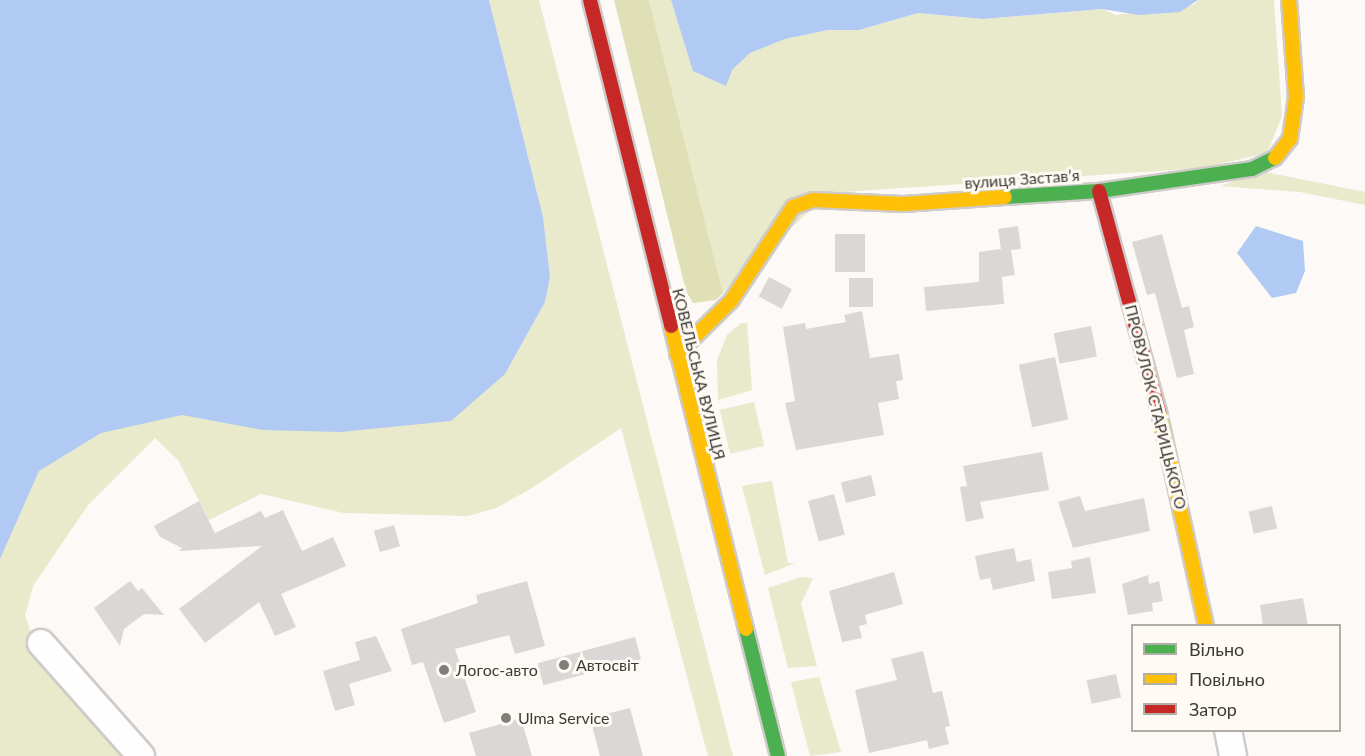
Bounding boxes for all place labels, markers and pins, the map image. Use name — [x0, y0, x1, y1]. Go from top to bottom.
place label: Автосвіт — [576, 655, 639, 675]
marker: Автосвіт — [557, 658, 571, 672]
place label: Логос-авто — [456, 660, 538, 680]
marker: Логос-авто — [437, 663, 451, 677]
place label: Ulma Service — [518, 708, 610, 728]
marker: Ulma Service — [499, 711, 513, 725]

